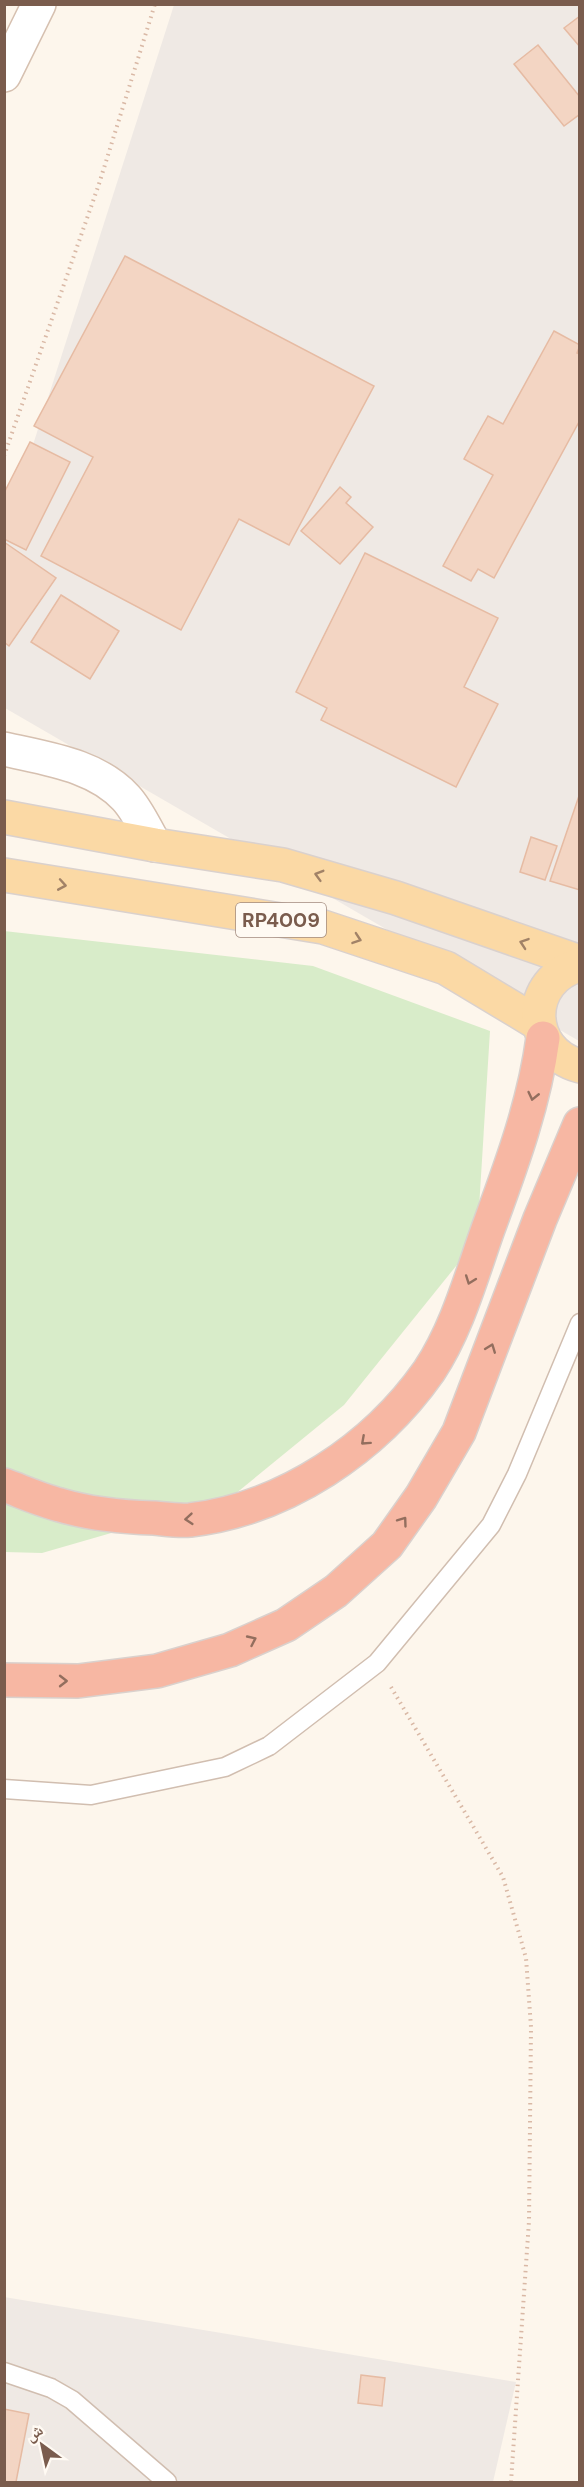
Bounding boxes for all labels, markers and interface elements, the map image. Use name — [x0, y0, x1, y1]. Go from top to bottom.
one-way arrow — [314, 870, 325, 882]
one-way arrow — [57, 878, 67, 891]
road number: RP4009 — [236, 903, 326, 937]
one-way arrow — [351, 931, 362, 944]
one-way arrow — [519, 937, 530, 950]
one-way arrow — [528, 1091, 541, 1101]
one-way arrow — [465, 1274, 477, 1285]
one-way arrow — [484, 1343, 496, 1354]
one-way arrow — [361, 1434, 372, 1445]
one-way arrow — [185, 1512, 194, 1525]
one-way arrow — [396, 1517, 407, 1528]
one-way arrow — [246, 1636, 257, 1648]
one-way arrow — [58, 1675, 67, 1687]
north arrow — [12, 2415, 72, 2475]
text: ش — [21, 2419, 47, 2446]

